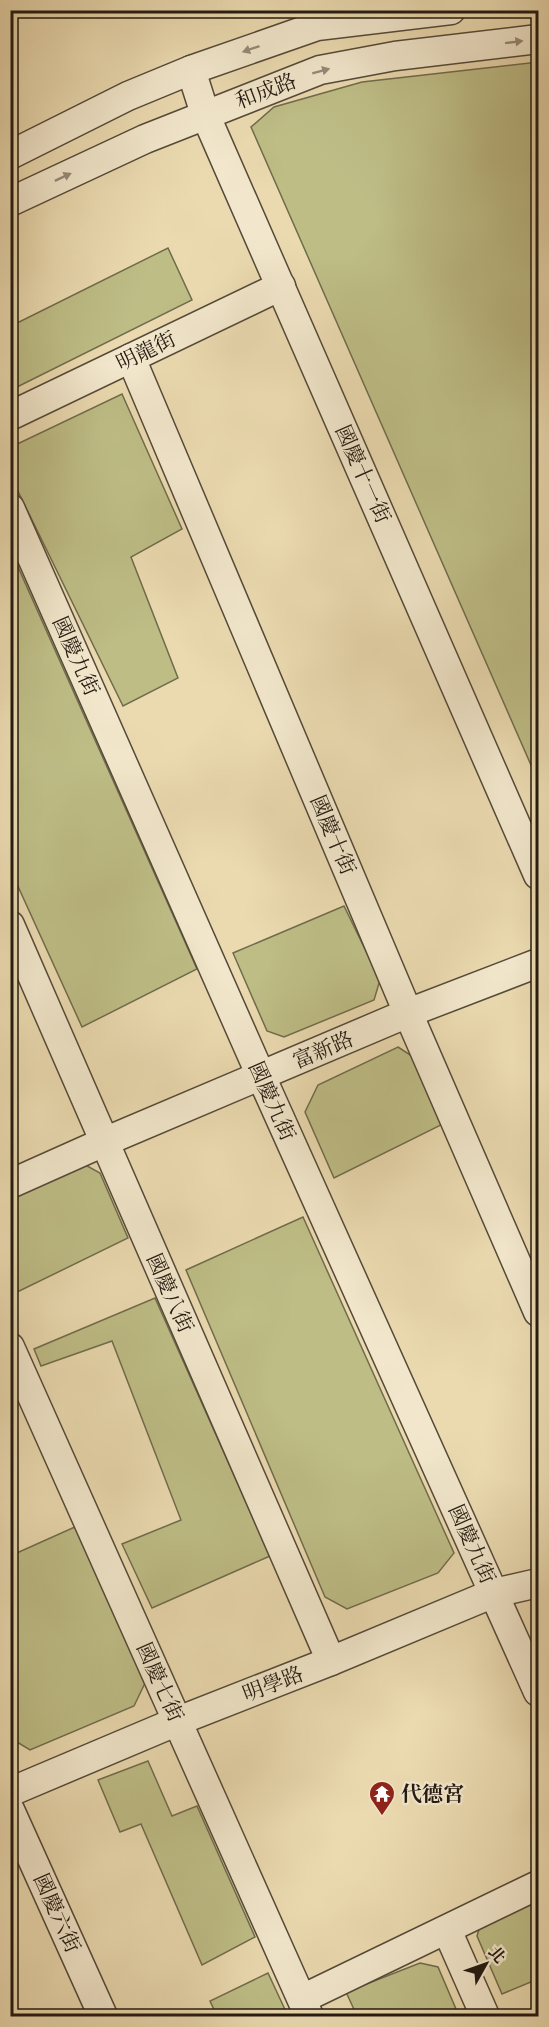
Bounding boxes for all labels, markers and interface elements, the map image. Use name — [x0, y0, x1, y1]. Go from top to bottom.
one-way arrow — [504, 37, 523, 47]
one-way arrow — [242, 45, 260, 55]
one-way arrow — [312, 66, 330, 75]
street label: 和成路 — [232, 68, 302, 118]
one-way arrow — [55, 173, 72, 182]
street label: 明龍街 — [112, 326, 182, 380]
street label: 國慶十一街 — [326, 421, 396, 529]
street label: 國慶九街 — [43, 612, 105, 701]
street label: 國慶十街 — [301, 791, 361, 880]
street label: 富新路 — [289, 1026, 359, 1078]
street label: 國慶九街 — [239, 1057, 301, 1146]
street label: 國慶八街 — [137, 1249, 199, 1338]
street label: 國慶九街 — [439, 1500, 501, 1589]
street label: 國慶七街 — [127, 1638, 189, 1727]
street label: 明學路 — [239, 1661, 309, 1711]
temple icon: 代德宮 — [367, 1779, 397, 1817]
place label: 代德宮 — [401, 1781, 464, 1811]
street label: 國慶六街 — [24, 1869, 86, 1958]
north arrow — [456, 1934, 516, 1994]
text: 北 — [482, 1942, 510, 1969]

